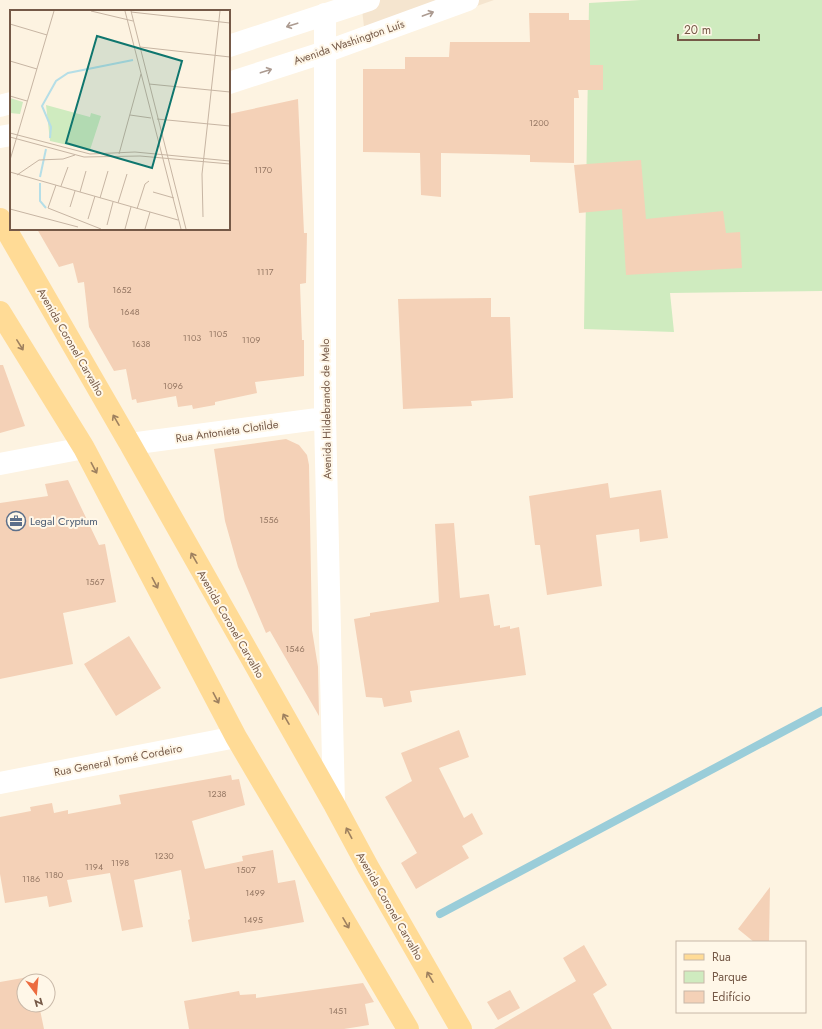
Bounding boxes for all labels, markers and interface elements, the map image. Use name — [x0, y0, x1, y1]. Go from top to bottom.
one-way arrow — [422, 9, 434, 17]
inset map — [10, 10, 230, 230]
street label: Avenida Washington Luís — [291, 15, 407, 68]
scale bar — [678, 16, 759, 42]
text: 20 m — [684, 21, 711, 39]
one-way arrow — [286, 22, 298, 30]
one-way arrow — [259, 67, 272, 74]
house number: 1200 — [529, 116, 550, 129]
house number: 1170 — [254, 163, 273, 176]
house number: 1117 — [257, 265, 274, 278]
house number: 1652 — [112, 283, 132, 296]
street label: Avenida Coronel Carvalho — [33, 285, 109, 399]
house number: 1648 — [120, 305, 140, 318]
house number: 1105 — [209, 327, 227, 340]
house number: 1103 — [183, 331, 201, 344]
house number: 1109 — [242, 333, 260, 346]
house number: 1638 — [131, 337, 151, 350]
street label: Avenida Hildebrando de Melo — [317, 338, 335, 480]
one-way arrow — [17, 339, 25, 351]
house number: 1096 — [163, 379, 183, 392]
one-way arrow — [111, 414, 119, 426]
street label: Rua Antonieta Clotilde — [175, 416, 280, 446]
one-way arrow — [91, 462, 99, 474]
office icon: Legal Cryptum — [5, 510, 27, 532]
place label: Legal Cryptum — [30, 513, 98, 529]
house number: 1556 — [259, 513, 279, 526]
one-way arrow — [189, 552, 197, 564]
street label: Avenida Coronel Carvalho — [193, 567, 269, 681]
house number: 1567 — [85, 575, 105, 588]
one-way arrow — [152, 577, 159, 589]
house number: 1546 — [285, 642, 305, 655]
one-way arrow — [212, 692, 220, 704]
one-way arrow — [281, 714, 289, 726]
street label: Rua General Tomé Cordeiro — [52, 740, 184, 780]
house number: 1238 — [208, 787, 227, 800]
one-way arrow — [345, 827, 353, 839]
house number: 1230 — [154, 849, 174, 862]
street label: Avenida Coronel Carvalho — [352, 849, 428, 963]
house number: 1198 — [111, 856, 129, 869]
house number: 1194 — [85, 860, 103, 873]
house number: 1507 — [236, 863, 256, 876]
house number: 1180 — [45, 868, 64, 881]
house number: 1186 — [22, 872, 40, 885]
house number: 1499 — [245, 886, 265, 899]
house number: 1495 — [243, 913, 263, 926]
one-way arrow — [342, 917, 350, 929]
legend — [676, 941, 806, 1013]
text: Rua — [712, 948, 731, 966]
text: Parque — [712, 968, 747, 986]
one-way arrow — [426, 971, 434, 983]
north arrow — [16, 973, 56, 1013]
text: Edifício — [712, 988, 751, 1006]
text: N — [32, 994, 45, 1012]
house number: 1451 — [329, 1004, 347, 1017]

